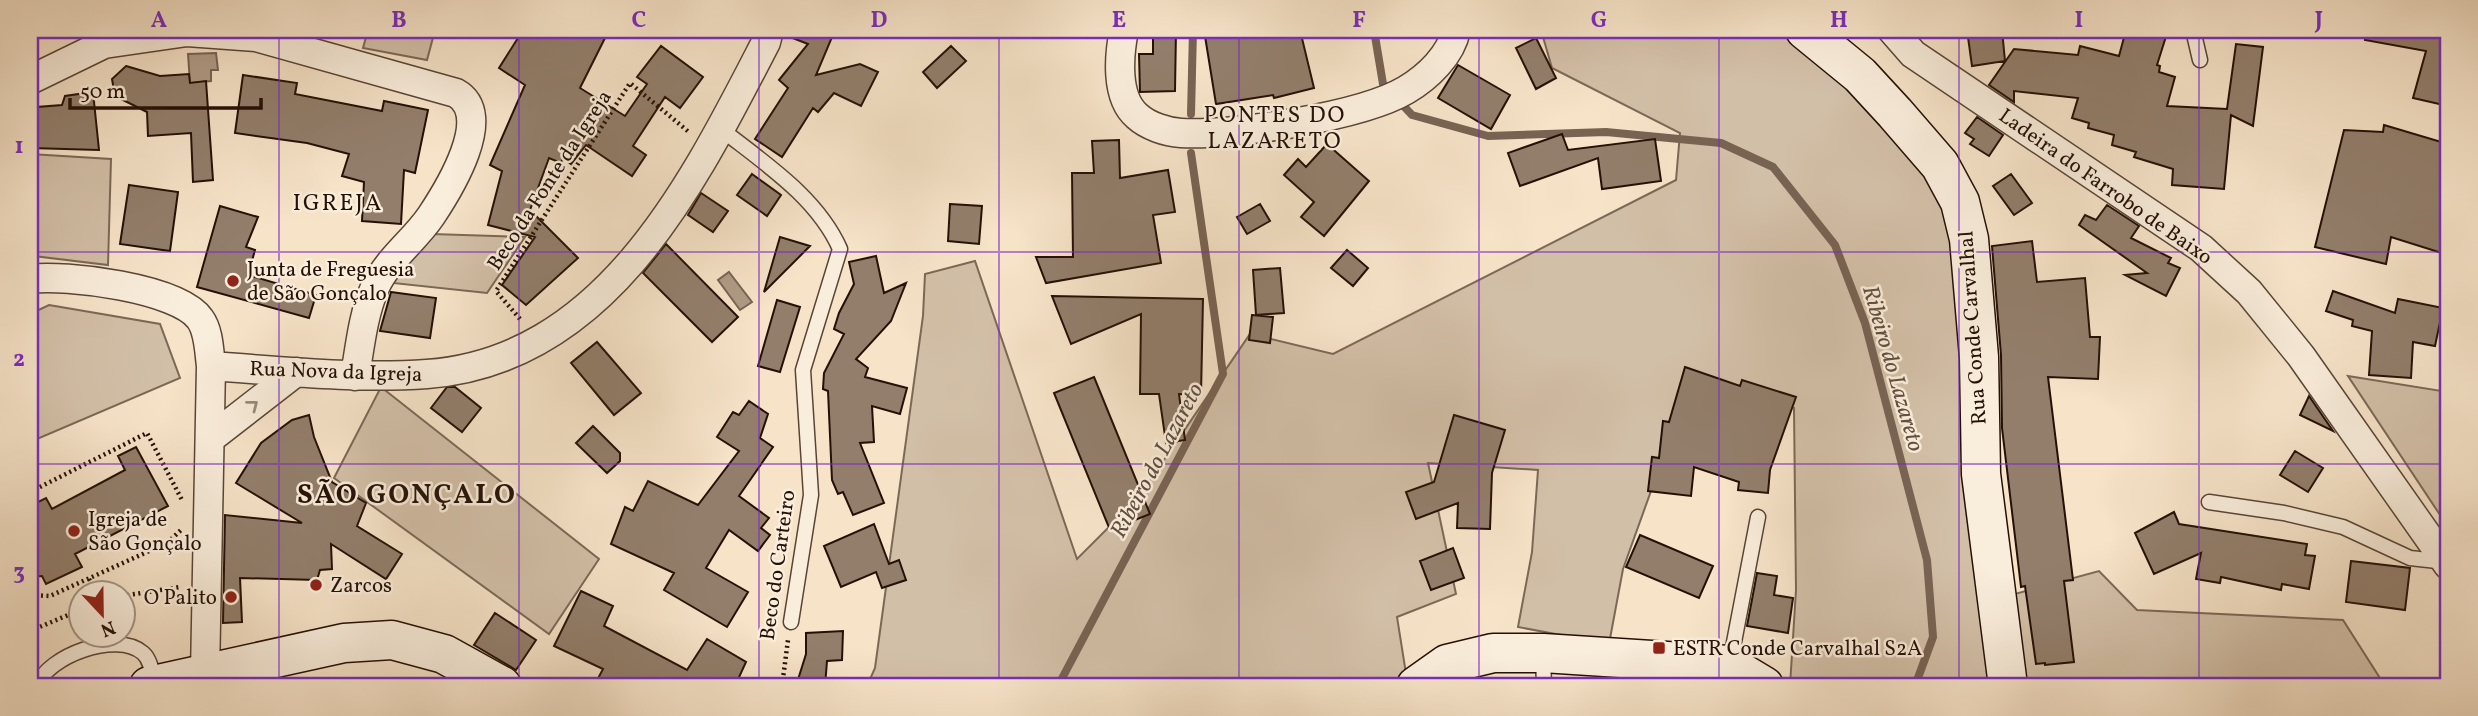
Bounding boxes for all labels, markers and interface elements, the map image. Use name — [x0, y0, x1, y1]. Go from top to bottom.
text: A — [151, 5, 167, 37]
text: B — [391, 5, 407, 37]
text: C — [632, 5, 646, 37]
text: D — [871, 5, 888, 37]
text: E — [1112, 5, 1126, 37]
text: F — [1352, 5, 1366, 37]
text: G — [1591, 5, 1607, 37]
text: H — [1830, 5, 1848, 37]
text: I — [2075, 5, 2083, 37]
text: J — [2314, 5, 2323, 37]
scale bar — [70, 66, 261, 110]
text: 50 m — [80, 78, 125, 107]
street label: Beco da Fonte da Igreja — [481, 85, 620, 277]
district label: PONTES DO LAZARETO — [1204, 100, 1346, 158]
street label: Ladeira do Farrobo de Baixo — [1992, 102, 2218, 272]
text: 1 — [14, 131, 24, 163]
district label: IGREJA — [293, 188, 383, 220]
street label: Rua Conde Carvalhal — [1952, 230, 1995, 426]
place label: Junta de Freguesia de São Gonçalo — [247, 256, 415, 309]
marker: Junta de Freguesia de São Gonçalo — [225, 273, 241, 289]
water label: Ribeiro do Lazareto — [1853, 282, 1931, 456]
text: 2 — [13, 344, 25, 376]
street label: Rua Nova da Igreja — [249, 355, 423, 390]
water label: Ribeiro do Lazareto — [1103, 377, 1212, 544]
one-way arrow — [246, 401, 258, 414]
district label: SÃO GONÇALO — [297, 476, 517, 515]
street label: Beco do Carteiro — [754, 488, 803, 642]
place label: Igreja de São Gonçalo — [88, 506, 202, 559]
marker: Igreja de São Gonçalo — [66, 523, 82, 539]
text: 3 — [13, 557, 25, 589]
place label: Zarcos — [330, 572, 392, 601]
marker: Zarcos — [308, 577, 324, 593]
north arrow — [66, 580, 136, 650]
place label: O Palito — [144, 584, 217, 613]
marker: O Palito — [223, 589, 239, 605]
text: N — [96, 613, 119, 643]
place label: ESTR Conde Carvalhal S2A — [1673, 635, 1922, 664]
marker: ESTR Conde Carvalhal S2A — [1651, 640, 1667, 656]

